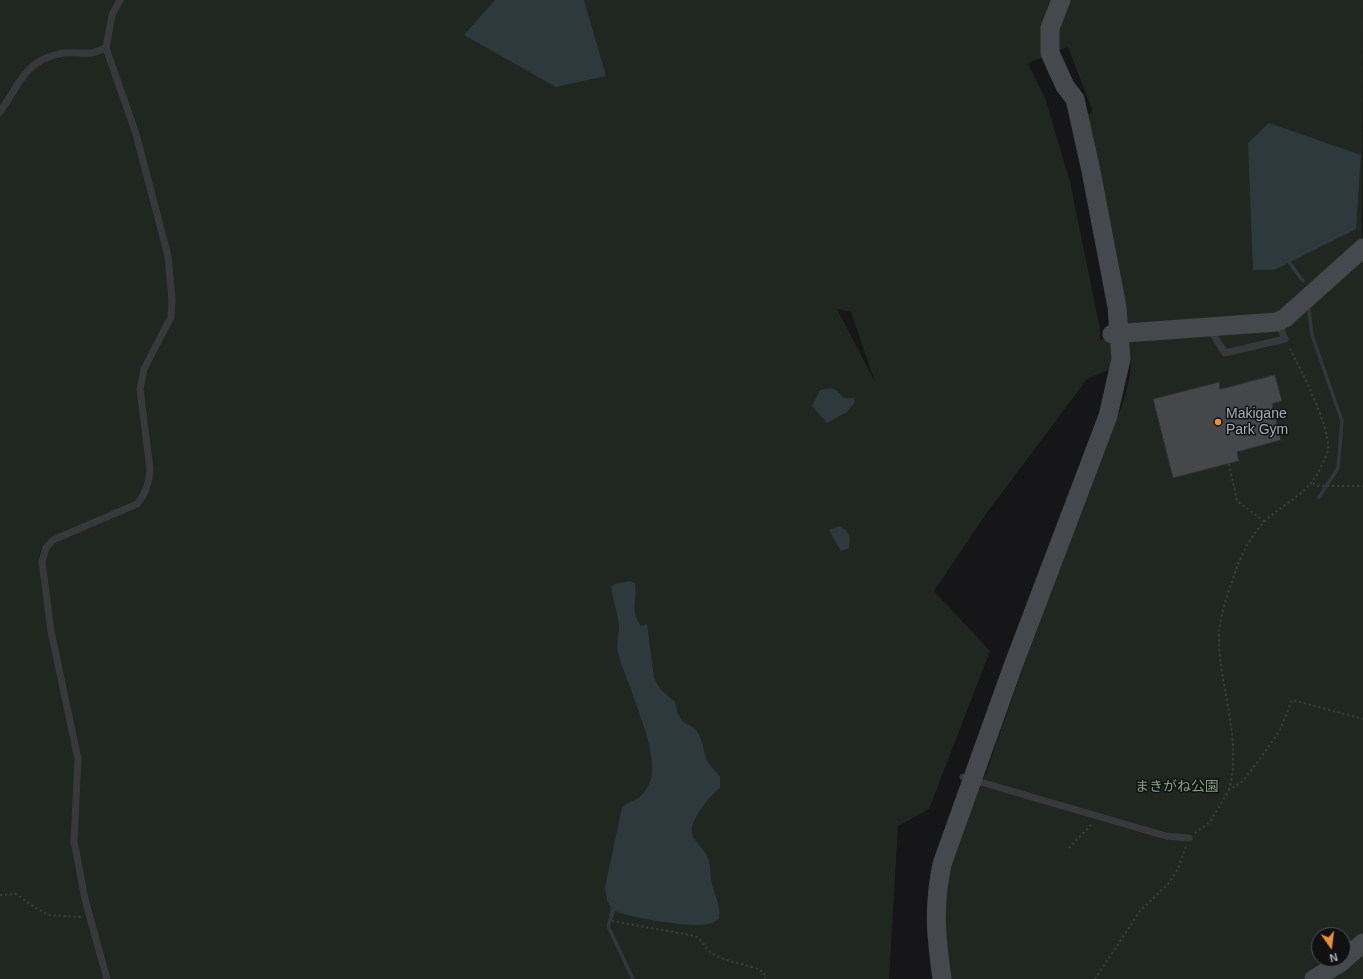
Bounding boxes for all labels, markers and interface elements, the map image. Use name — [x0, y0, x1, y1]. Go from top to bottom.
place label: Makigane Park Gym — [1226, 406, 1288, 438]
marker: Makigane Park Gym — [1213, 417, 1223, 427]
park label: まきがね公園 — [1135, 779, 1219, 795]
north arrow — [1311, 927, 1351, 967]
text: N — [1328, 951, 1339, 964]

